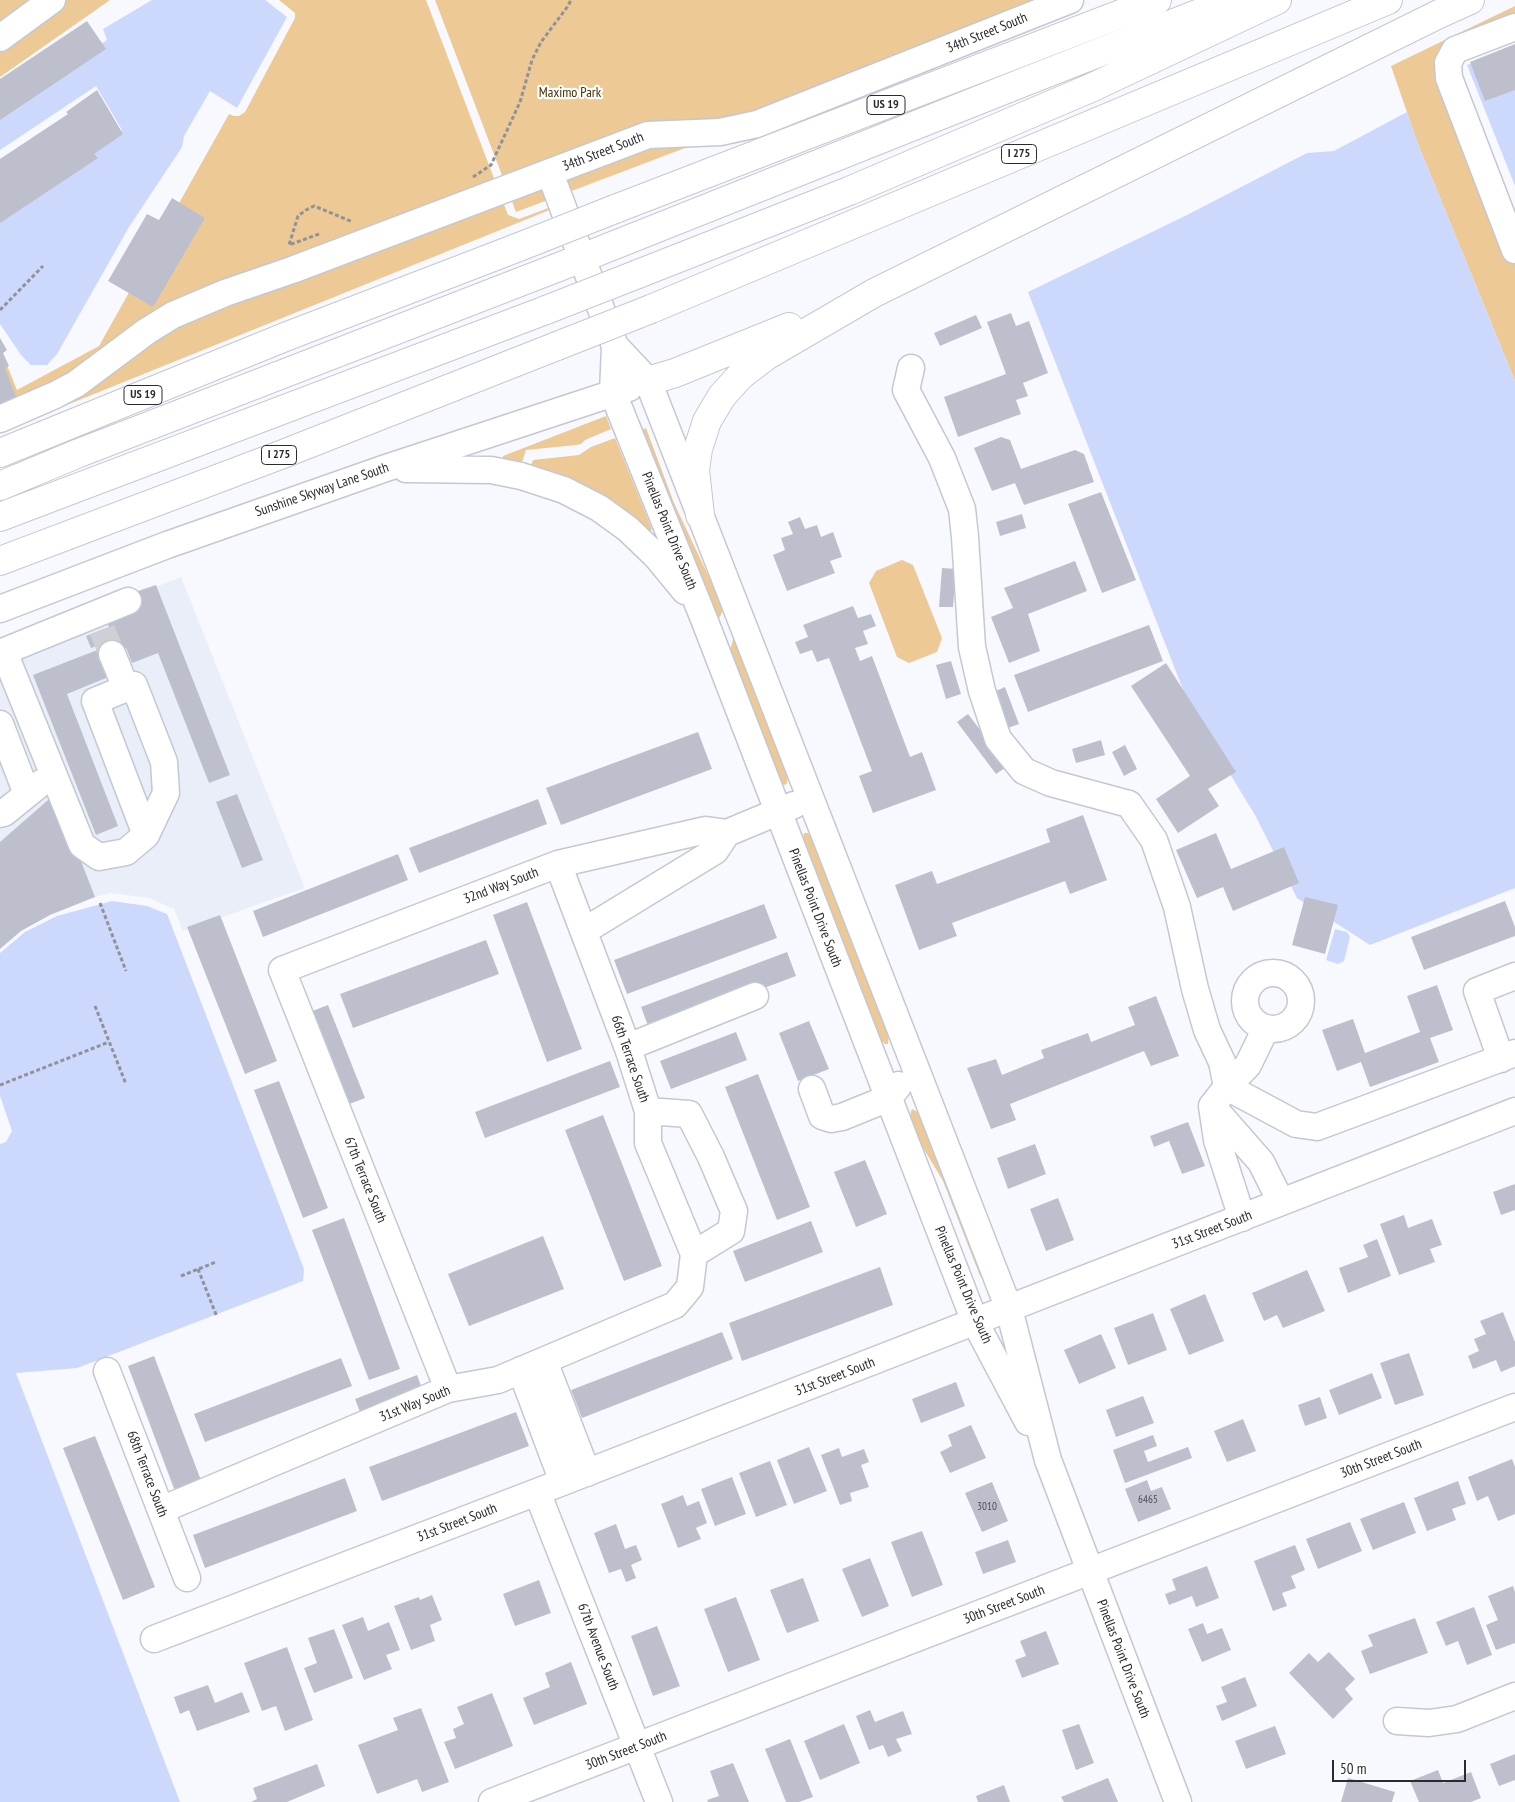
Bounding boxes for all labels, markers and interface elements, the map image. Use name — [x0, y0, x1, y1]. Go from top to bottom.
street label: 34th Street South — [944, 9, 1030, 57]
park label: Maximo Park — [539, 85, 601, 101]
road number: US 19 — [867, 96, 905, 114]
street label: 34th Street South — [560, 129, 646, 175]
road number: I 275 — [1002, 144, 1036, 164]
road number: US 19 — [124, 386, 162, 404]
road number: I 275 — [262, 446, 296, 464]
street label: Sunshine Skyway Lane South — [253, 459, 391, 521]
street label: Pinellas Point Drive South — [638, 470, 700, 592]
street label: Pinellas Point Drive South — [785, 846, 845, 970]
street label: 32nd Way South — [461, 864, 541, 908]
street label: 66th Terrace South — [607, 1013, 653, 1105]
street label: 67th Terrace South — [340, 1135, 390, 1225]
street label: 31st Street South — [1170, 1207, 1254, 1253]
street label: Pinellas Point Drive South — [931, 1224, 995, 1346]
street label: 31st Street South — [793, 1354, 877, 1400]
street label: 31st Way South — [377, 1382, 453, 1426]
street label: 68th Terrace South — [123, 1428, 171, 1520]
street label: 30th Street South — [1338, 1436, 1424, 1482]
house number: 6465 — [1138, 1493, 1158, 1507]
street label: 31st Street South — [415, 1500, 499, 1546]
house number: 3010 — [977, 1500, 997, 1514]
street label: 30th Street South — [961, 1582, 1047, 1628]
street label: Pinellas Point Drive South — [1093, 1597, 1153, 1721]
street label: 67th Avenue South — [574, 1601, 622, 1693]
street label: 30th Street South — [583, 1728, 669, 1774]
scale bar — [1335, 1750, 1469, 1782]
text: 50 m — [1340, 1759, 1366, 1778]

